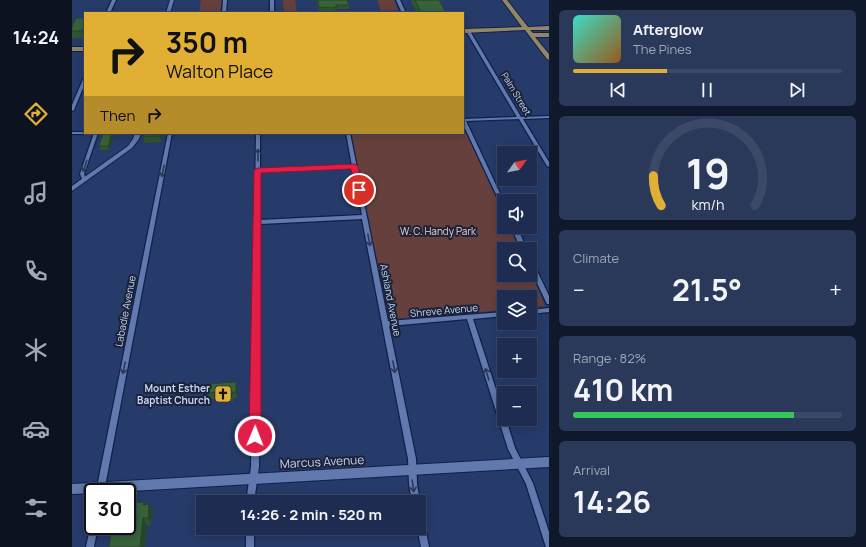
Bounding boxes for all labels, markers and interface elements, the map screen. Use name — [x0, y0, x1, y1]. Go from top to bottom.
text: Afterglow — [633, 19, 704, 40]
text: 350 m — [166, 23, 248, 61]
text: 14:24 — [13, 25, 59, 49]
icon: right — [100, 28, 152, 80]
text: The Pines — [633, 40, 692, 58]
text: Walton Place — [166, 59, 273, 83]
street label: Palm Street — [498, 70, 535, 118]
icon: previous — [607, 79, 629, 101]
icon: pause — [696, 79, 718, 101]
icon: next — [786, 79, 808, 101]
icon: directions — [22, 100, 50, 128]
icon: right — [143, 104, 165, 126]
text: Then — [100, 105, 135, 126]
text: 19 — [685, 145, 730, 201]
north arrow — [497, 146, 537, 186]
map controls — [497, 146, 537, 426]
one-way arrow — [254, 149, 262, 162]
one-way arrow — [81, 159, 88, 172]
one-way arrow — [158, 164, 166, 177]
pin — [342, 173, 376, 207]
icon: music — [22, 179, 50, 207]
icon: arrive — [348, 179, 370, 201]
button: sound — [497, 194, 537, 234]
text: km/h — [691, 194, 724, 213]
park label: W. C. Handy Park — [400, 224, 477, 238]
one-way arrow — [365, 233, 373, 246]
button: search — [497, 242, 537, 282]
text: Climate — [573, 249, 619, 267]
icon: phone — [22, 257, 50, 285]
street label: Ashland Avenue — [377, 263, 405, 338]
text: 21.5° — [672, 269, 742, 310]
street label: Labadie Avenue — [111, 274, 139, 348]
text: − — [573, 275, 585, 305]
text: + — [829, 275, 842, 305]
button: layers — [497, 290, 537, 330]
street label: Shreve Avenue — [409, 300, 479, 320]
icon: climate — [22, 336, 50, 364]
button: + — [497, 338, 537, 378]
text: Range · 82% — [573, 349, 646, 367]
one-way arrow — [120, 361, 128, 374]
one-way arrow — [390, 361, 398, 374]
one-way arrow — [483, 369, 491, 381]
text: 410 km — [573, 369, 673, 410]
place label: Mount Esther Baptist Church — [137, 381, 210, 407]
church icon: Mount Esther Baptist Church — [213, 384, 233, 404]
button: − — [497, 386, 537, 426]
icon: car — [22, 415, 50, 443]
position arrow — [234, 415, 276, 457]
street label: Marcus Avenue — [279, 451, 365, 472]
text: Arrival — [573, 461, 610, 479]
one-way arrow — [409, 480, 417, 493]
text: 14:26 — [573, 481, 651, 522]
speed limit sign: 30 — [84, 483, 136, 535]
icon: filters — [22, 494, 50, 522]
text: 14:26 · 2 min · 520 m — [240, 504, 382, 525]

